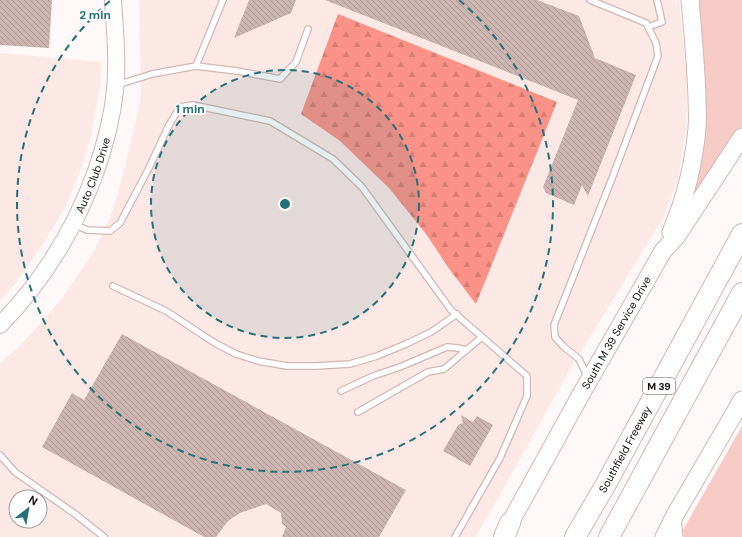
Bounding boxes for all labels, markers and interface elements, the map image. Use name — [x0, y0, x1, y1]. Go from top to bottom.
text: 2 min — [79, 7, 111, 23]
text: 1 min — [175, 101, 205, 117]
street label: Auto Club Drive — [72, 136, 113, 215]
centre of rings — [278, 197, 292, 211]
street label: South M 39 Service Drive — [578, 274, 654, 392]
road number: M 39 — [643, 378, 675, 394]
street label: Southfield Freeway — [596, 403, 654, 495]
north arrow — [8, 489, 48, 529]
text: N — [26, 492, 40, 508]

